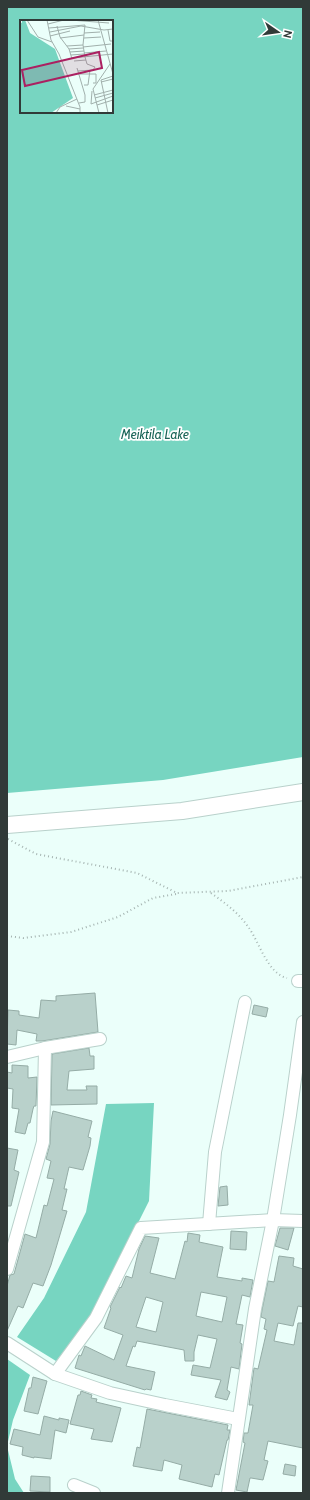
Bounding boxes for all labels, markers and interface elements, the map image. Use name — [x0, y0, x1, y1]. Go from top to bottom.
north arrow — [258, 12, 298, 52]
inset map — [20, 20, 113, 113]
text: N — [280, 29, 295, 40]
water label: Meiktila Lake — [120, 426, 189, 442]

